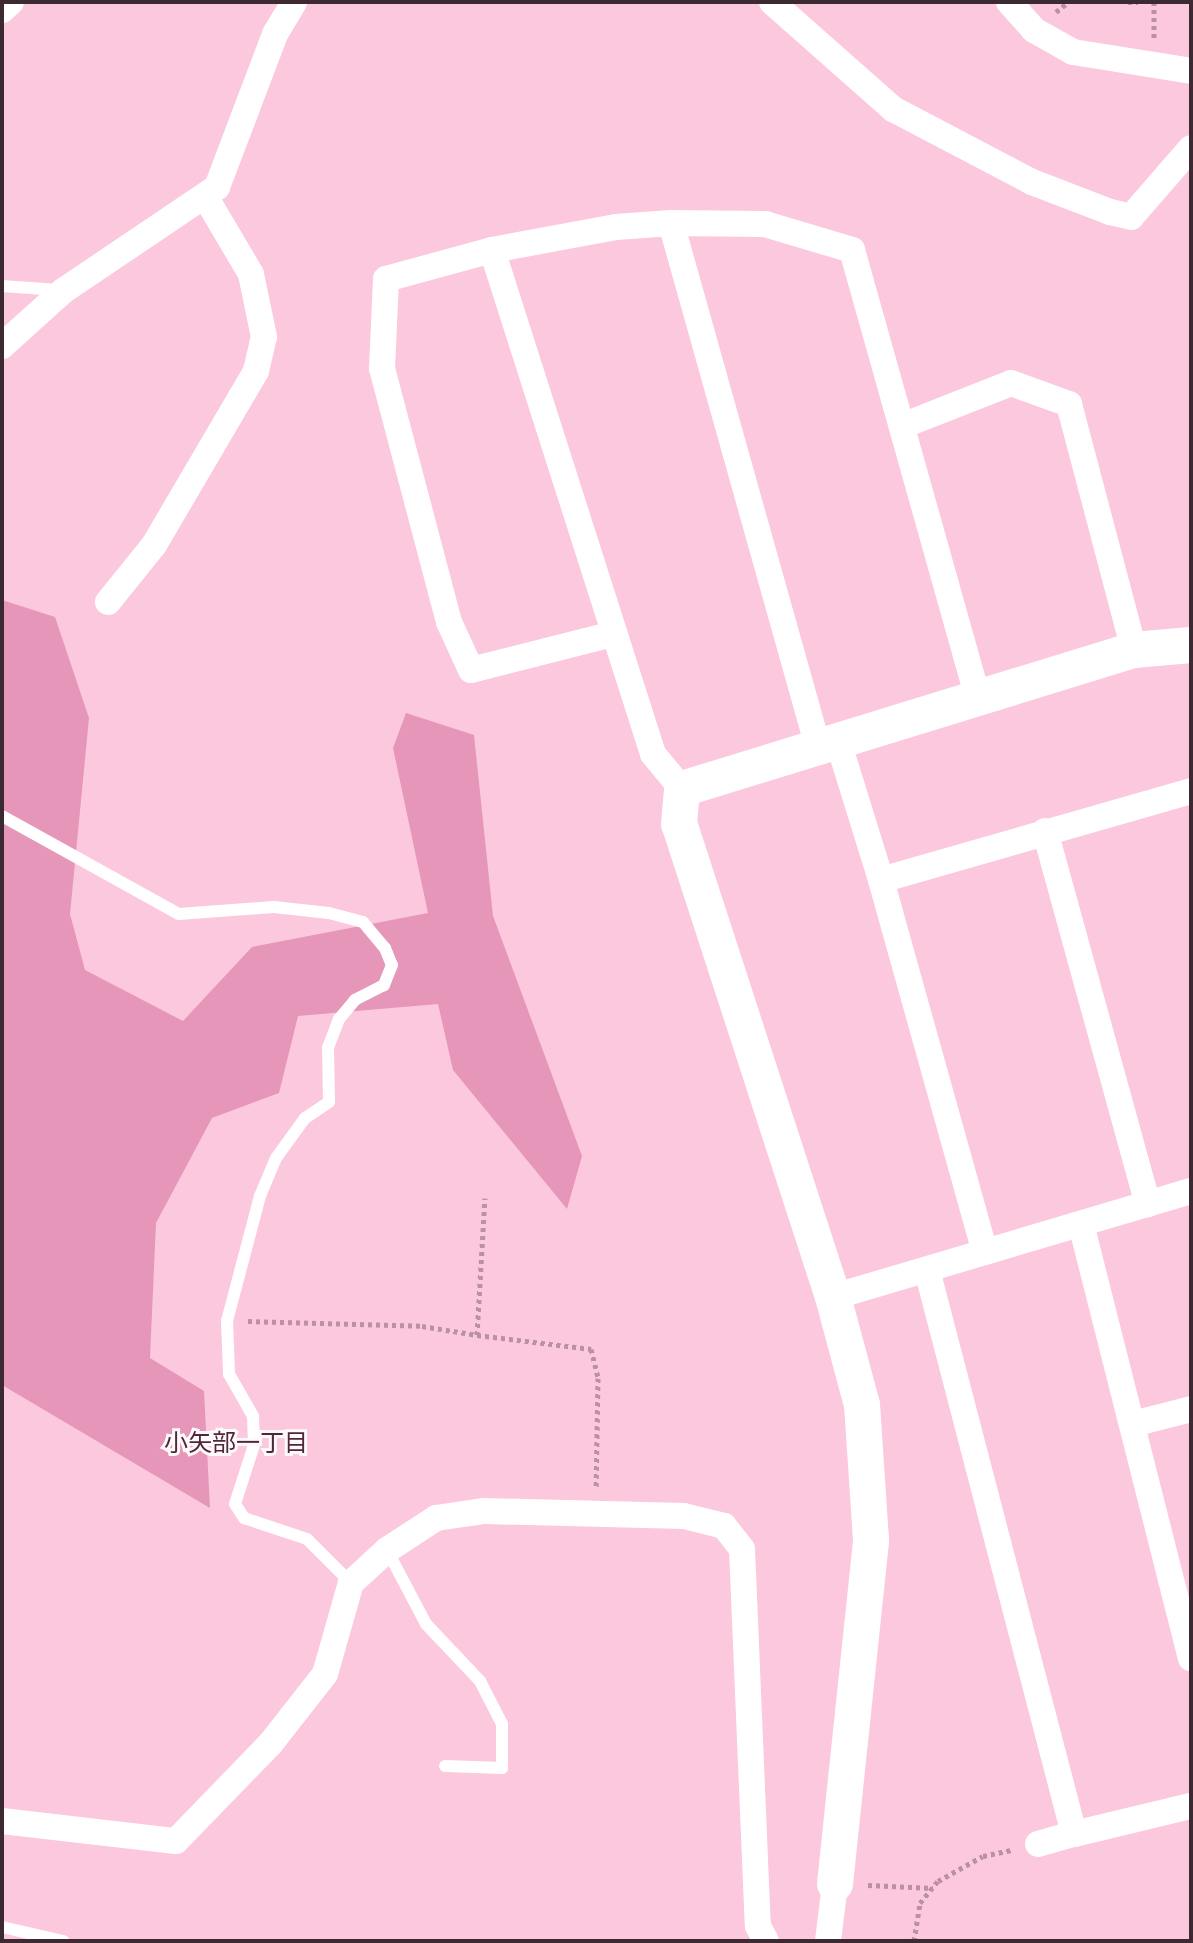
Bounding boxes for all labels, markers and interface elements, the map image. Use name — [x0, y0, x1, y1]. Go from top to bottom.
district label: 小矢部一丁目 — [164, 1429, 308, 1457]

